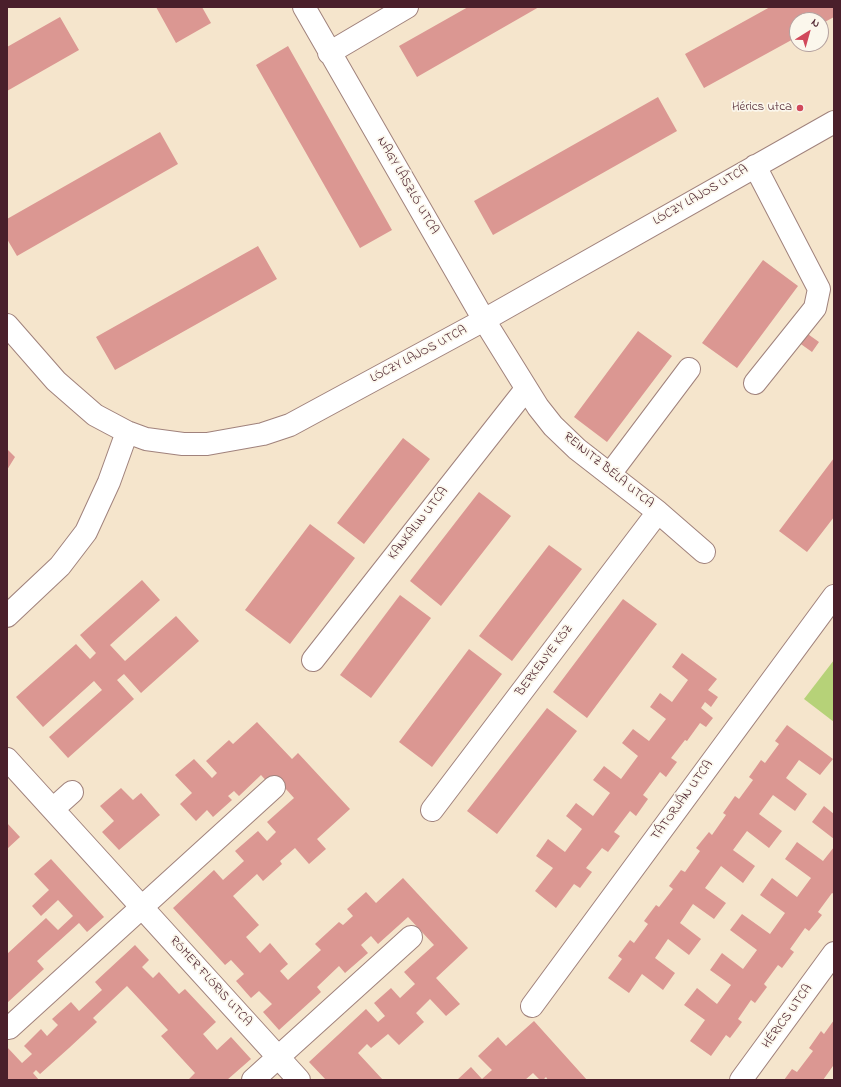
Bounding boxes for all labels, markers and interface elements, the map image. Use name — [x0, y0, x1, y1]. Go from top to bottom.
north arrow — [789, 12, 829, 52]
text: N — [808, 15, 823, 32]
place label: Hérics utca — [732, 100, 792, 116]
marker: Hérics utca — [795, 103, 805, 113]
street label: NAGY LÁSZLÓ UTCA — [373, 134, 441, 238]
street label: LÓCZY LAJOS UTCA — [651, 162, 751, 230]
street label: LÓCZY LAJOS UTCA — [368, 323, 470, 387]
street label: REINITZ BÉLA UTCA — [560, 430, 656, 512]
street label: KANKALIN UTCA — [386, 484, 452, 564]
street label: BERKENYE KÖZ — [513, 622, 577, 700]
street label: TÁTORJÁN UTCA — [649, 758, 717, 844]
street label: RÓMER FLÓRIS UTCA — [165, 934, 255, 1030]
street label: HÉRICS UTCA — [760, 982, 816, 1052]

